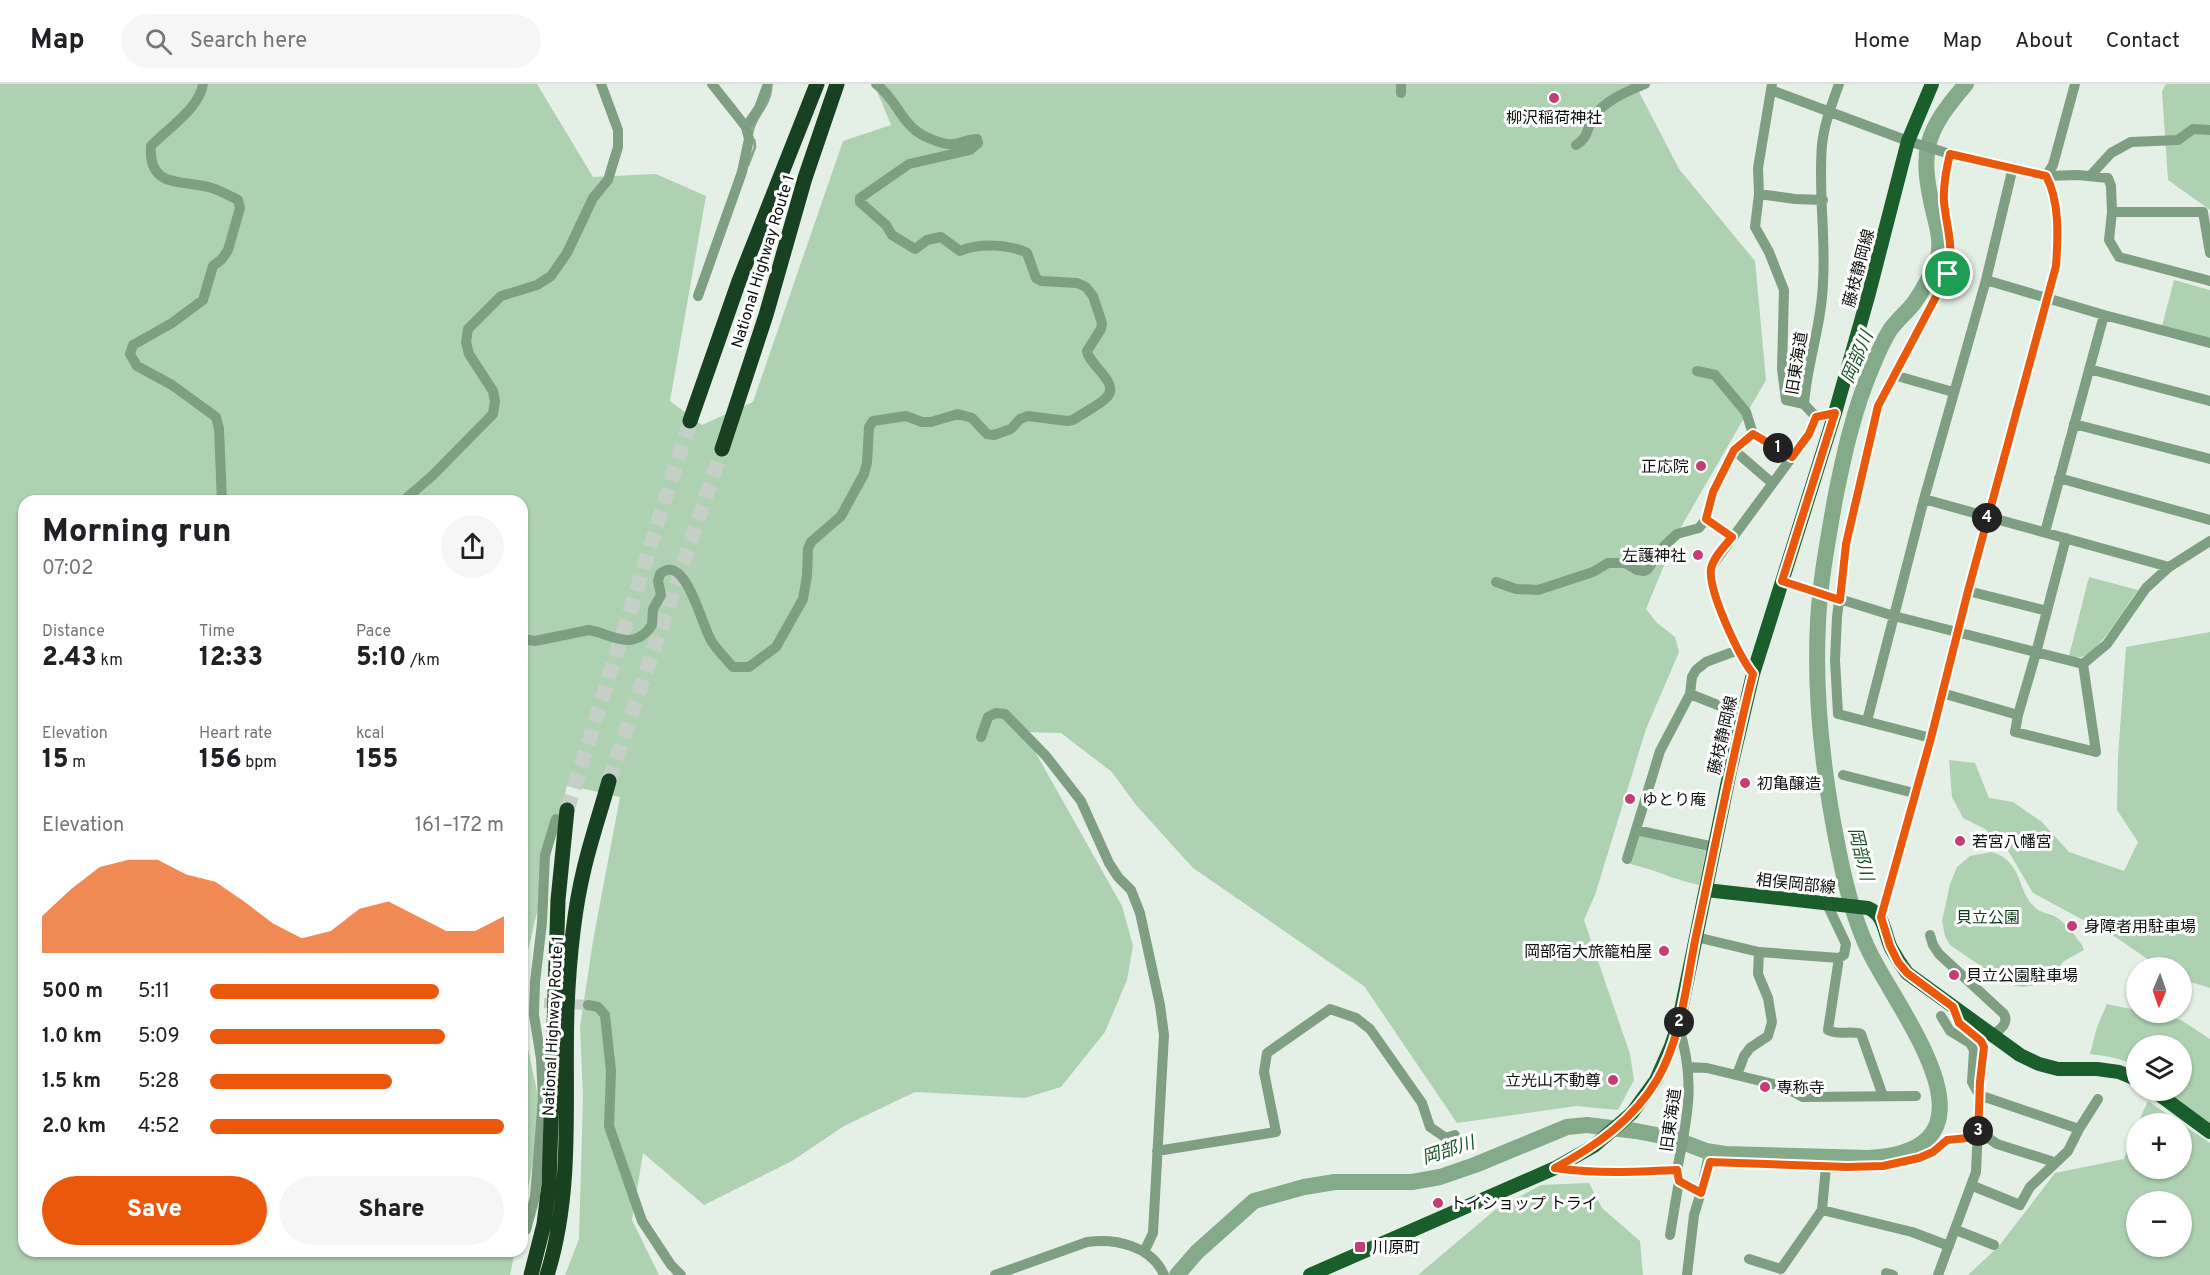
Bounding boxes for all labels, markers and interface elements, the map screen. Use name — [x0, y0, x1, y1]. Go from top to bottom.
search box — [121, 14, 541, 68]
text: Map — [30, 23, 85, 59]
icon: search — [142, 25, 175, 58]
text: Search here — [190, 28, 307, 55]
text: Home — [1854, 28, 1910, 55]
text: Map — [1943, 28, 1982, 55]
text: About — [2015, 28, 2073, 55]
text: Contact — [2106, 28, 2180, 55]
marker: 柳沢稲荷神社 — [1547, 91, 1561, 105]
place label: 柳沢稲荷神社 — [1506, 109, 1602, 129]
street label: National Highway Route 1 — [728, 172, 800, 351]
street label: 藤枝静岡線 — [1840, 227, 1880, 310]
pin — [1922, 248, 1973, 299]
icon: arrive — [1931, 257, 1964, 290]
water label: 岡部川 — [1837, 326, 1880, 387]
street label: 旧東海道 — [1783, 330, 1813, 396]
pin: 1 — [1763, 433, 1793, 463]
text: 1 — [1775, 438, 1781, 458]
place label: 正応院 — [1641, 458, 1689, 478]
marker: 正応院 — [1694, 459, 1708, 473]
pin: 4 — [1972, 503, 2002, 533]
text: 4 — [1982, 508, 1992, 528]
text: Morning run — [42, 512, 232, 554]
button: share — [441, 515, 504, 578]
place label: 左護神社 — [1622, 547, 1686, 567]
marker: 左護神社 — [1691, 548, 1705, 562]
text: 07:02 — [42, 556, 93, 582]
text: Distance — [42, 622, 105, 642]
text: Time — [199, 622, 235, 642]
text: Pace — [356, 622, 391, 642]
text: 2.43 — [42, 642, 97, 675]
text: 12:33 — [199, 642, 263, 675]
text: 5:10 — [356, 642, 406, 675]
text: km — [97, 651, 123, 671]
text: /km — [406, 651, 440, 671]
street label: 藤枝静岡線 — [1705, 694, 1743, 777]
text: Elevation — [42, 724, 108, 744]
text: Heart rate — [199, 724, 272, 744]
text: kcal — [356, 724, 384, 744]
text: 15 — [42, 744, 68, 777]
text: 156 — [199, 744, 242, 777]
text: 155 — [356, 744, 398, 777]
text: m — [68, 753, 86, 773]
text: bpm — [242, 753, 277, 773]
place label: 初亀醸造 — [1757, 775, 1821, 795]
marker: 初亀醸造 — [1738, 776, 1752, 790]
place label: ゆとり庵 — [1642, 791, 1706, 811]
marker: ゆとり庵 — [1623, 792, 1637, 806]
text: Elevation — [42, 813, 124, 839]
text: 161–172 m — [415, 813, 504, 839]
water label: 岡部川 — [1842, 825, 1878, 885]
place label: 若宮八幡宮 — [1972, 833, 2052, 853]
marker: 若宮八幡宮 — [1953, 834, 1967, 848]
street label: 相俣岡部線 — [1755, 871, 1837, 899]
park label: 貝立公園 — [1956, 909, 2020, 929]
place label: 身障者用駐車場 — [2084, 918, 2196, 938]
marker: 身障者用駐車場 — [2065, 919, 2079, 933]
street label: National Highway Route 1 — [539, 935, 569, 1117]
place label: 岡部宿大旅籠柏屋 — [1524, 943, 1652, 963]
marker: 岡部宿大旅籠柏屋 — [1657, 944, 1671, 958]
north arrow — [2126, 957, 2192, 1023]
map controls — [2126, 957, 2192, 1257]
place label: 貝立公園駐車場 — [1966, 967, 2078, 987]
marker: 貝立公園駐車場 — [1947, 968, 1961, 982]
text: 500 m — [42, 979, 103, 1005]
text: 5:11 — [138, 979, 170, 1005]
pin: 2 — [1664, 1007, 1694, 1037]
text: 2 — [1674, 1012, 1684, 1032]
text: 1.0 km — [42, 1024, 102, 1050]
text: 5:09 — [138, 1024, 180, 1050]
button: layers — [2126, 1035, 2192, 1101]
text: 1.5 km — [42, 1069, 101, 1095]
text: 5:28 — [138, 1069, 179, 1095]
place label: 立光山不動尊 — [1505, 1072, 1601, 1092]
marker: 立光山不動尊 — [1606, 1073, 1620, 1087]
place label: 専称寺 — [1777, 1079, 1825, 1099]
marker: 専称寺 — [1758, 1080, 1772, 1094]
street label: 旧東海道 — [1658, 1087, 1686, 1153]
button: + — [2126, 1113, 2192, 1179]
text: 2.0 km — [42, 1114, 106, 1140]
text: 4:52 — [138, 1114, 179, 1140]
pin: 3 — [1963, 1116, 1993, 1146]
text: 3 — [1973, 1121, 1983, 1141]
water label: 岡部川 — [1419, 1132, 1480, 1171]
button: Save — [42, 1176, 267, 1245]
button: Share — [279, 1176, 504, 1245]
button: − — [2126, 1191, 2192, 1257]
place label: トイショップ トライ — [1450, 1195, 1598, 1215]
marker: トイショップ トライ — [1431, 1196, 1445, 1210]
place label: 川原町 — [1372, 1239, 1420, 1259]
marker: 川原町 — [1353, 1240, 1367, 1254]

